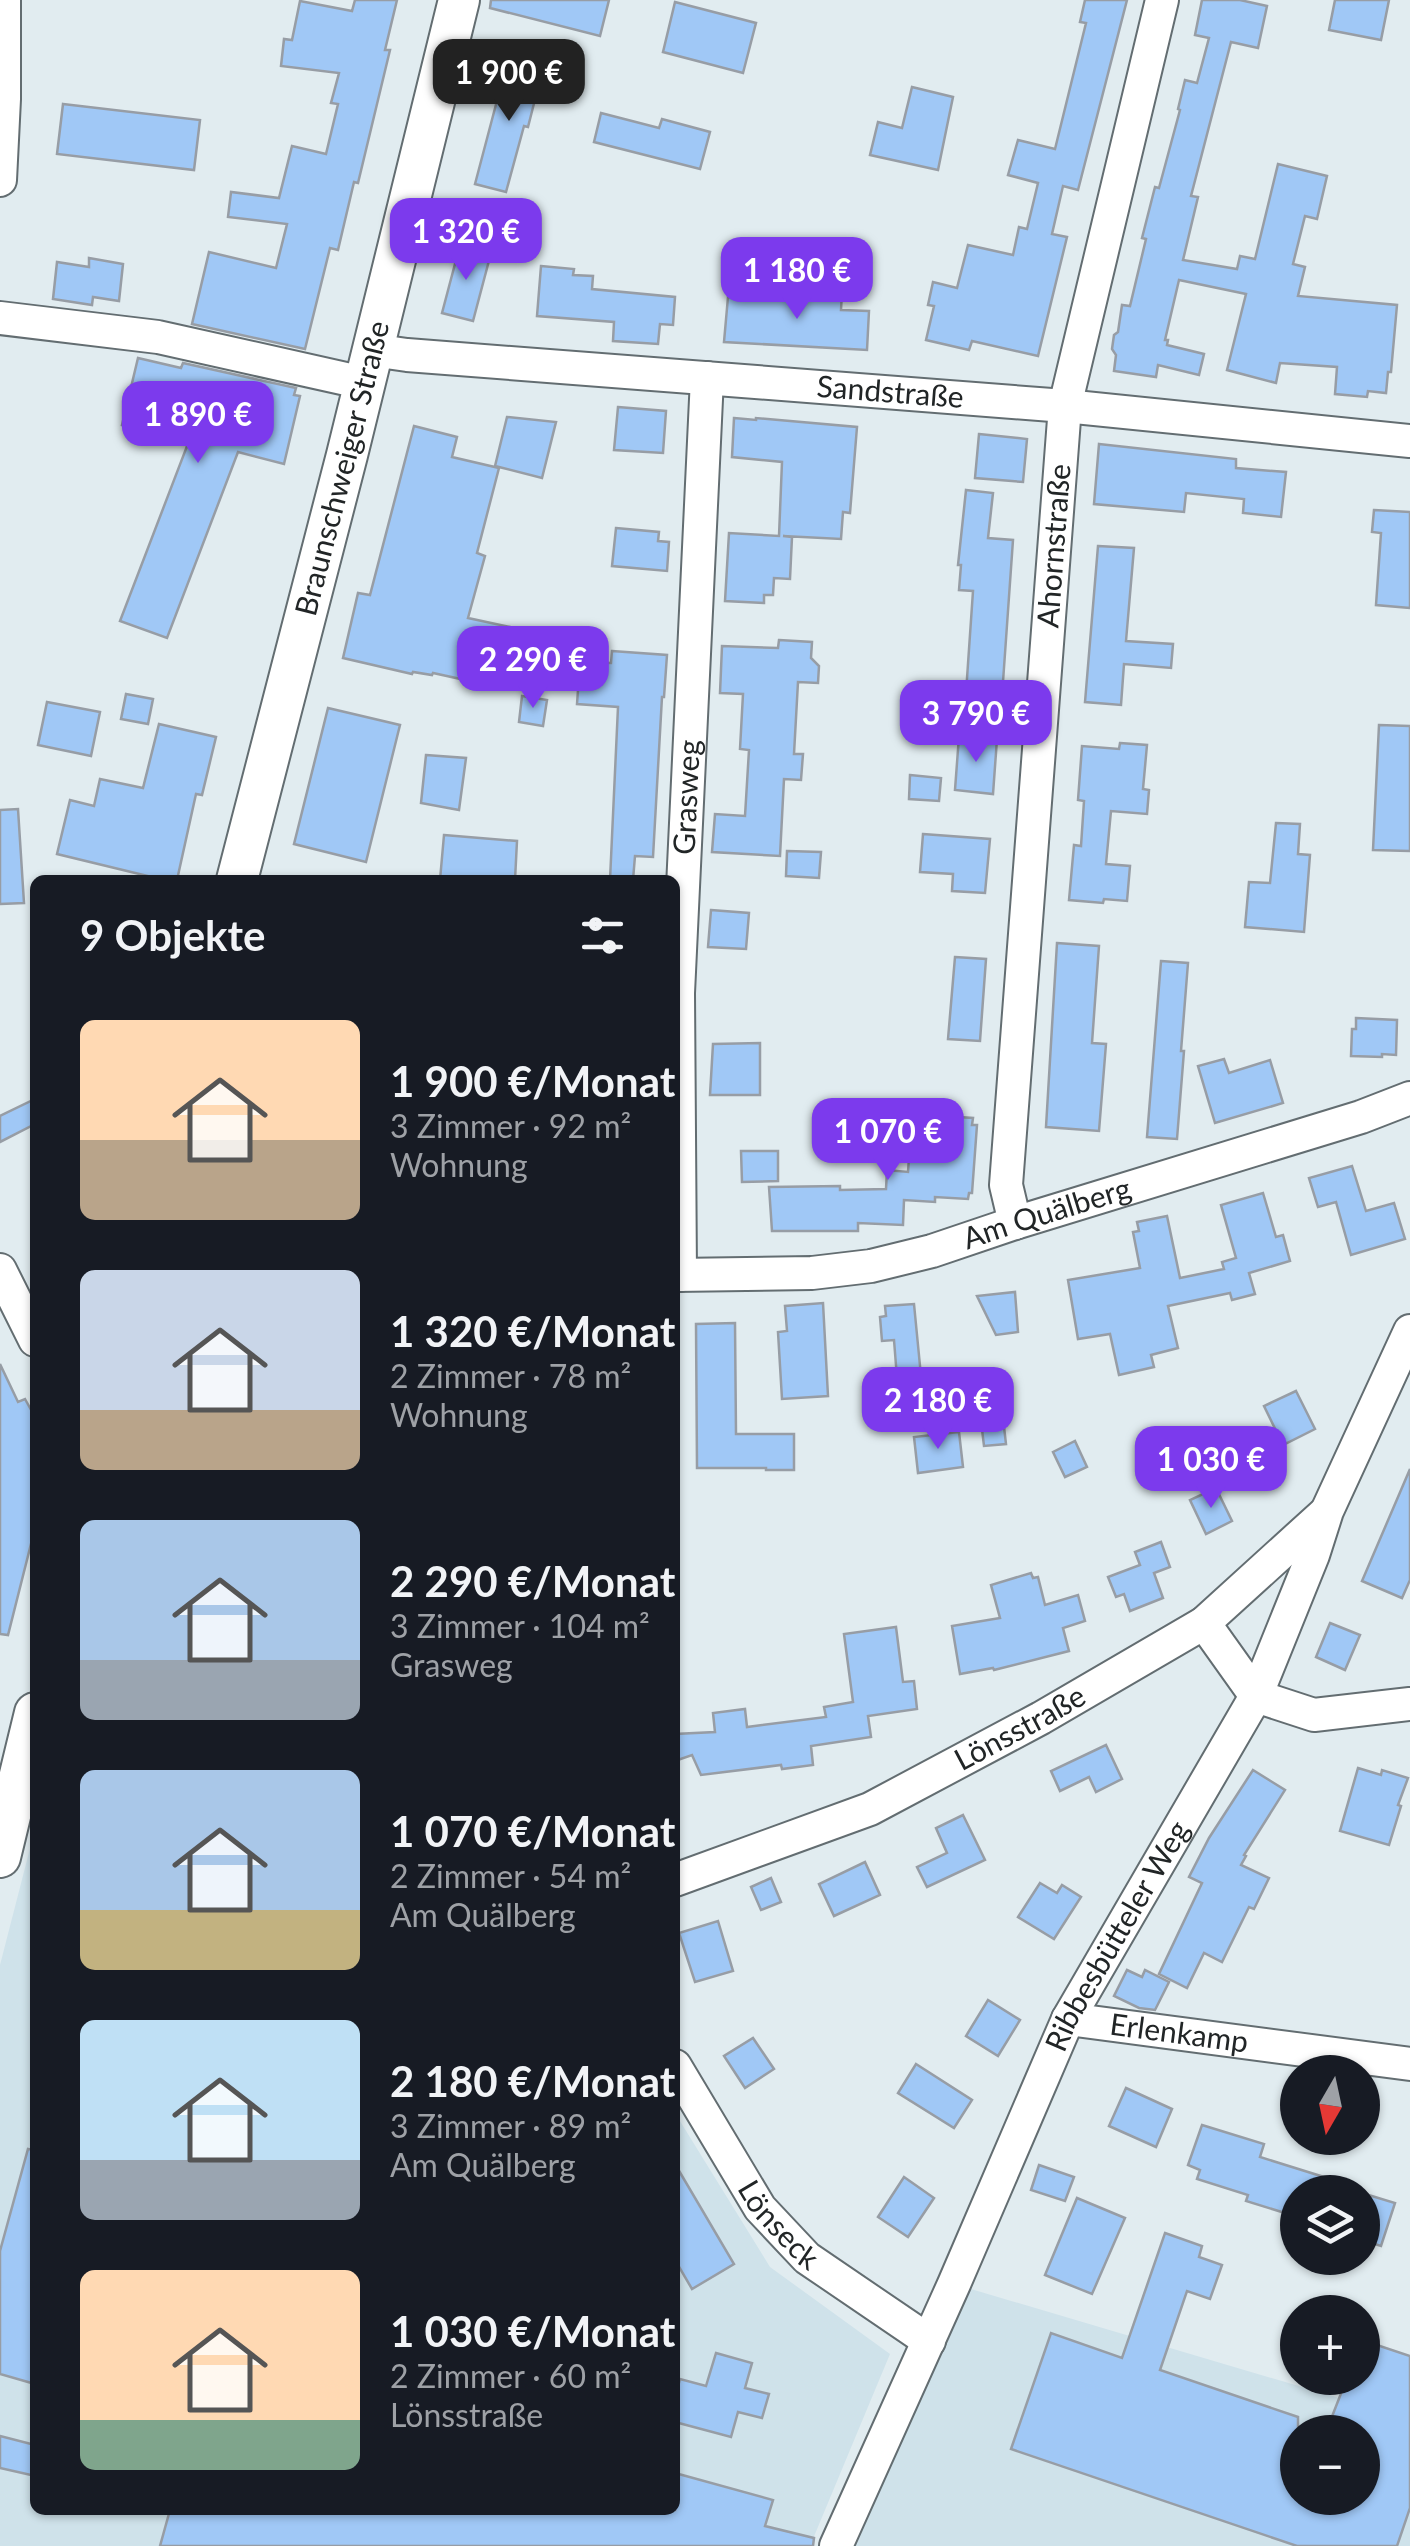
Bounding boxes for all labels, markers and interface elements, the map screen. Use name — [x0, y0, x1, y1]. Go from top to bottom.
pin: 1 900 € — [417, 39, 601, 124]
text: 1 900 € — [455, 52, 563, 91]
pin: 1 320 € — [374, 198, 558, 283]
text: 1 320 € — [412, 211, 520, 250]
pin: 1 180 € — [705, 237, 889, 322]
text: 1 180 € — [743, 250, 851, 289]
street label: Braunschweiger Straße — [286, 317, 395, 619]
street label: Sandstraße — [816, 367, 965, 414]
pin: 1 890 € — [106, 381, 290, 466]
text: 1 890 € — [144, 394, 252, 433]
street label: Ahornstraße — [1028, 462, 1077, 629]
pin: 2 290 € — [441, 626, 625, 711]
text: 2 290 € — [479, 639, 587, 678]
pin: 3 790 € — [884, 680, 1068, 765]
text: 3 790 € — [922, 693, 1030, 732]
street label: Grasweg — [665, 739, 706, 855]
icon: filters — [575, 908, 630, 963]
text: 9 Objekte — [80, 910, 265, 960]
text: 1 900 €/Monat — [390, 1056, 675, 1106]
icon: home — [160, 1060, 280, 1180]
pin: 1 070 € — [796, 1098, 980, 1183]
text: 3 Zimmer · 92 m² — [390, 1106, 631, 1145]
text: 1 070 € — [834, 1111, 942, 1150]
text: Wohnung — [390, 1145, 528, 1184]
street label: Am Quälberg — [958, 1169, 1135, 1255]
text: 1 320 €/Monat — [390, 1306, 675, 1356]
icon: home — [160, 1310, 280, 1430]
text: 2 Zimmer · 78 m² — [390, 1356, 631, 1395]
pin: 2 180 € — [846, 1367, 1030, 1452]
text: 2 180 € — [884, 1380, 992, 1419]
text: Wohnung — [390, 1395, 528, 1434]
pin: 1 030 € — [1119, 1426, 1303, 1511]
text: 1 030 € — [1157, 1439, 1265, 1478]
text: 2 290 €/Monat — [390, 1556, 675, 1606]
icon: home — [160, 1560, 280, 1680]
text: 3 Zimmer · 104 m² — [390, 1606, 650, 1645]
text: Grasweg — [390, 1645, 513, 1684]
street label: Lönsstraße — [948, 1676, 1091, 1777]
text: 1 070 €/Monat — [390, 1806, 675, 1856]
icon: home — [160, 1810, 280, 1930]
street label: Ribbesbütteler Weg — [1036, 1814, 1195, 2056]
text: 2 Zimmer · 54 m² — [390, 1856, 631, 1895]
text: Am Quälberg — [390, 1895, 576, 1934]
street label: Erlenkamp — [1108, 2005, 1251, 2059]
north arrow — [1280, 2055, 1380, 2155]
map controls — [1280, 2055, 1380, 2515]
text: 2 180 €/Monat — [390, 2056, 675, 2106]
icon: home — [160, 2060, 280, 2180]
text: 3 Zimmer · 89 m² — [390, 2106, 631, 2145]
text: Am Quälberg — [390, 2145, 576, 2184]
street label: Lönseck — [732, 2173, 826, 2277]
button: layers — [1280, 2175, 1380, 2275]
button: + — [1280, 2295, 1380, 2395]
text: 1 030 €/Monat — [390, 2306, 675, 2356]
icon: home — [160, 2310, 280, 2430]
text: 2 Zimmer · 60 m² — [390, 2356, 631, 2395]
text: Lönsstraße — [390, 2395, 543, 2434]
button: − — [1280, 2415, 1380, 2515]

